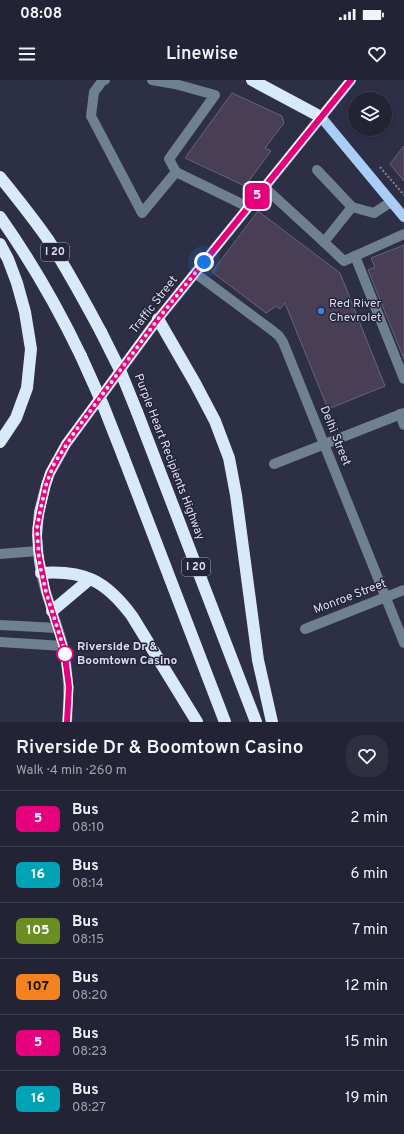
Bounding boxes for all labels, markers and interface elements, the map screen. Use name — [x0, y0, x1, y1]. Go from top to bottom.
text: 08:08 — [20, 5, 62, 24]
icon: menu — [16, 43, 38, 65]
text: Linewise — [166, 43, 238, 66]
icon: heart — [366, 43, 388, 65]
map controls — [348, 92, 392, 136]
button: layers — [348, 92, 392, 136]
line badge: 5 — [244, 183, 270, 209]
text: 5 — [253, 187, 261, 204]
road number: I 20 — [41, 243, 69, 261]
your location — [194, 252, 214, 272]
street label: Traffic Street — [126, 273, 182, 337]
place label: Red River Chevrolet — [329, 296, 382, 326]
marker: Red River Chevrolet — [316, 306, 326, 316]
street label: Purple Heart Recipients Highway — [130, 372, 208, 542]
street label: Delhi Street — [316, 404, 354, 468]
road number: I 20 — [182, 558, 210, 576]
street label: Monroe Street — [311, 576, 389, 618]
place label: Riverside Dr & Boomtown Casino — [77, 639, 177, 669]
marker: Riverside Dr & Boomtown Casino — [56, 645, 74, 663]
button: heart — [346, 735, 388, 777]
text: Riverside Dr & Boomtown Casino — [16, 736, 303, 760]
text: Walk · 4 min · 260 m — [16, 763, 127, 779]
text: Bus — [72, 801, 99, 820]
text: 2 min — [350, 809, 388, 828]
text: 5 — [34, 810, 42, 827]
text: 08:10 — [72, 820, 104, 836]
text: Bus — [72, 857, 99, 876]
text: 6 min — [351, 865, 388, 884]
text: 16 — [31, 866, 45, 883]
text: 08:14 — [72, 876, 104, 892]
text: Bus — [72, 913, 99, 932]
text: 7 min — [352, 921, 388, 940]
text: 105 — [26, 922, 50, 939]
text: 08:15 — [72, 932, 104, 948]
text: Bus — [72, 969, 99, 988]
text: 12 min — [345, 977, 388, 996]
text: 107 — [27, 978, 49, 995]
text: 08:20 — [72, 988, 108, 1004]
text: Bus — [72, 1025, 99, 1044]
text: 15 min — [345, 1033, 388, 1052]
text: 5 — [34, 1034, 42, 1051]
text: 08:23 — [72, 1044, 107, 1060]
text: Bus — [72, 1081, 99, 1100]
text: 19 min — [345, 1089, 388, 1108]
text: 16 — [31, 1090, 45, 1107]
text: 08:27 — [72, 1100, 106, 1116]

